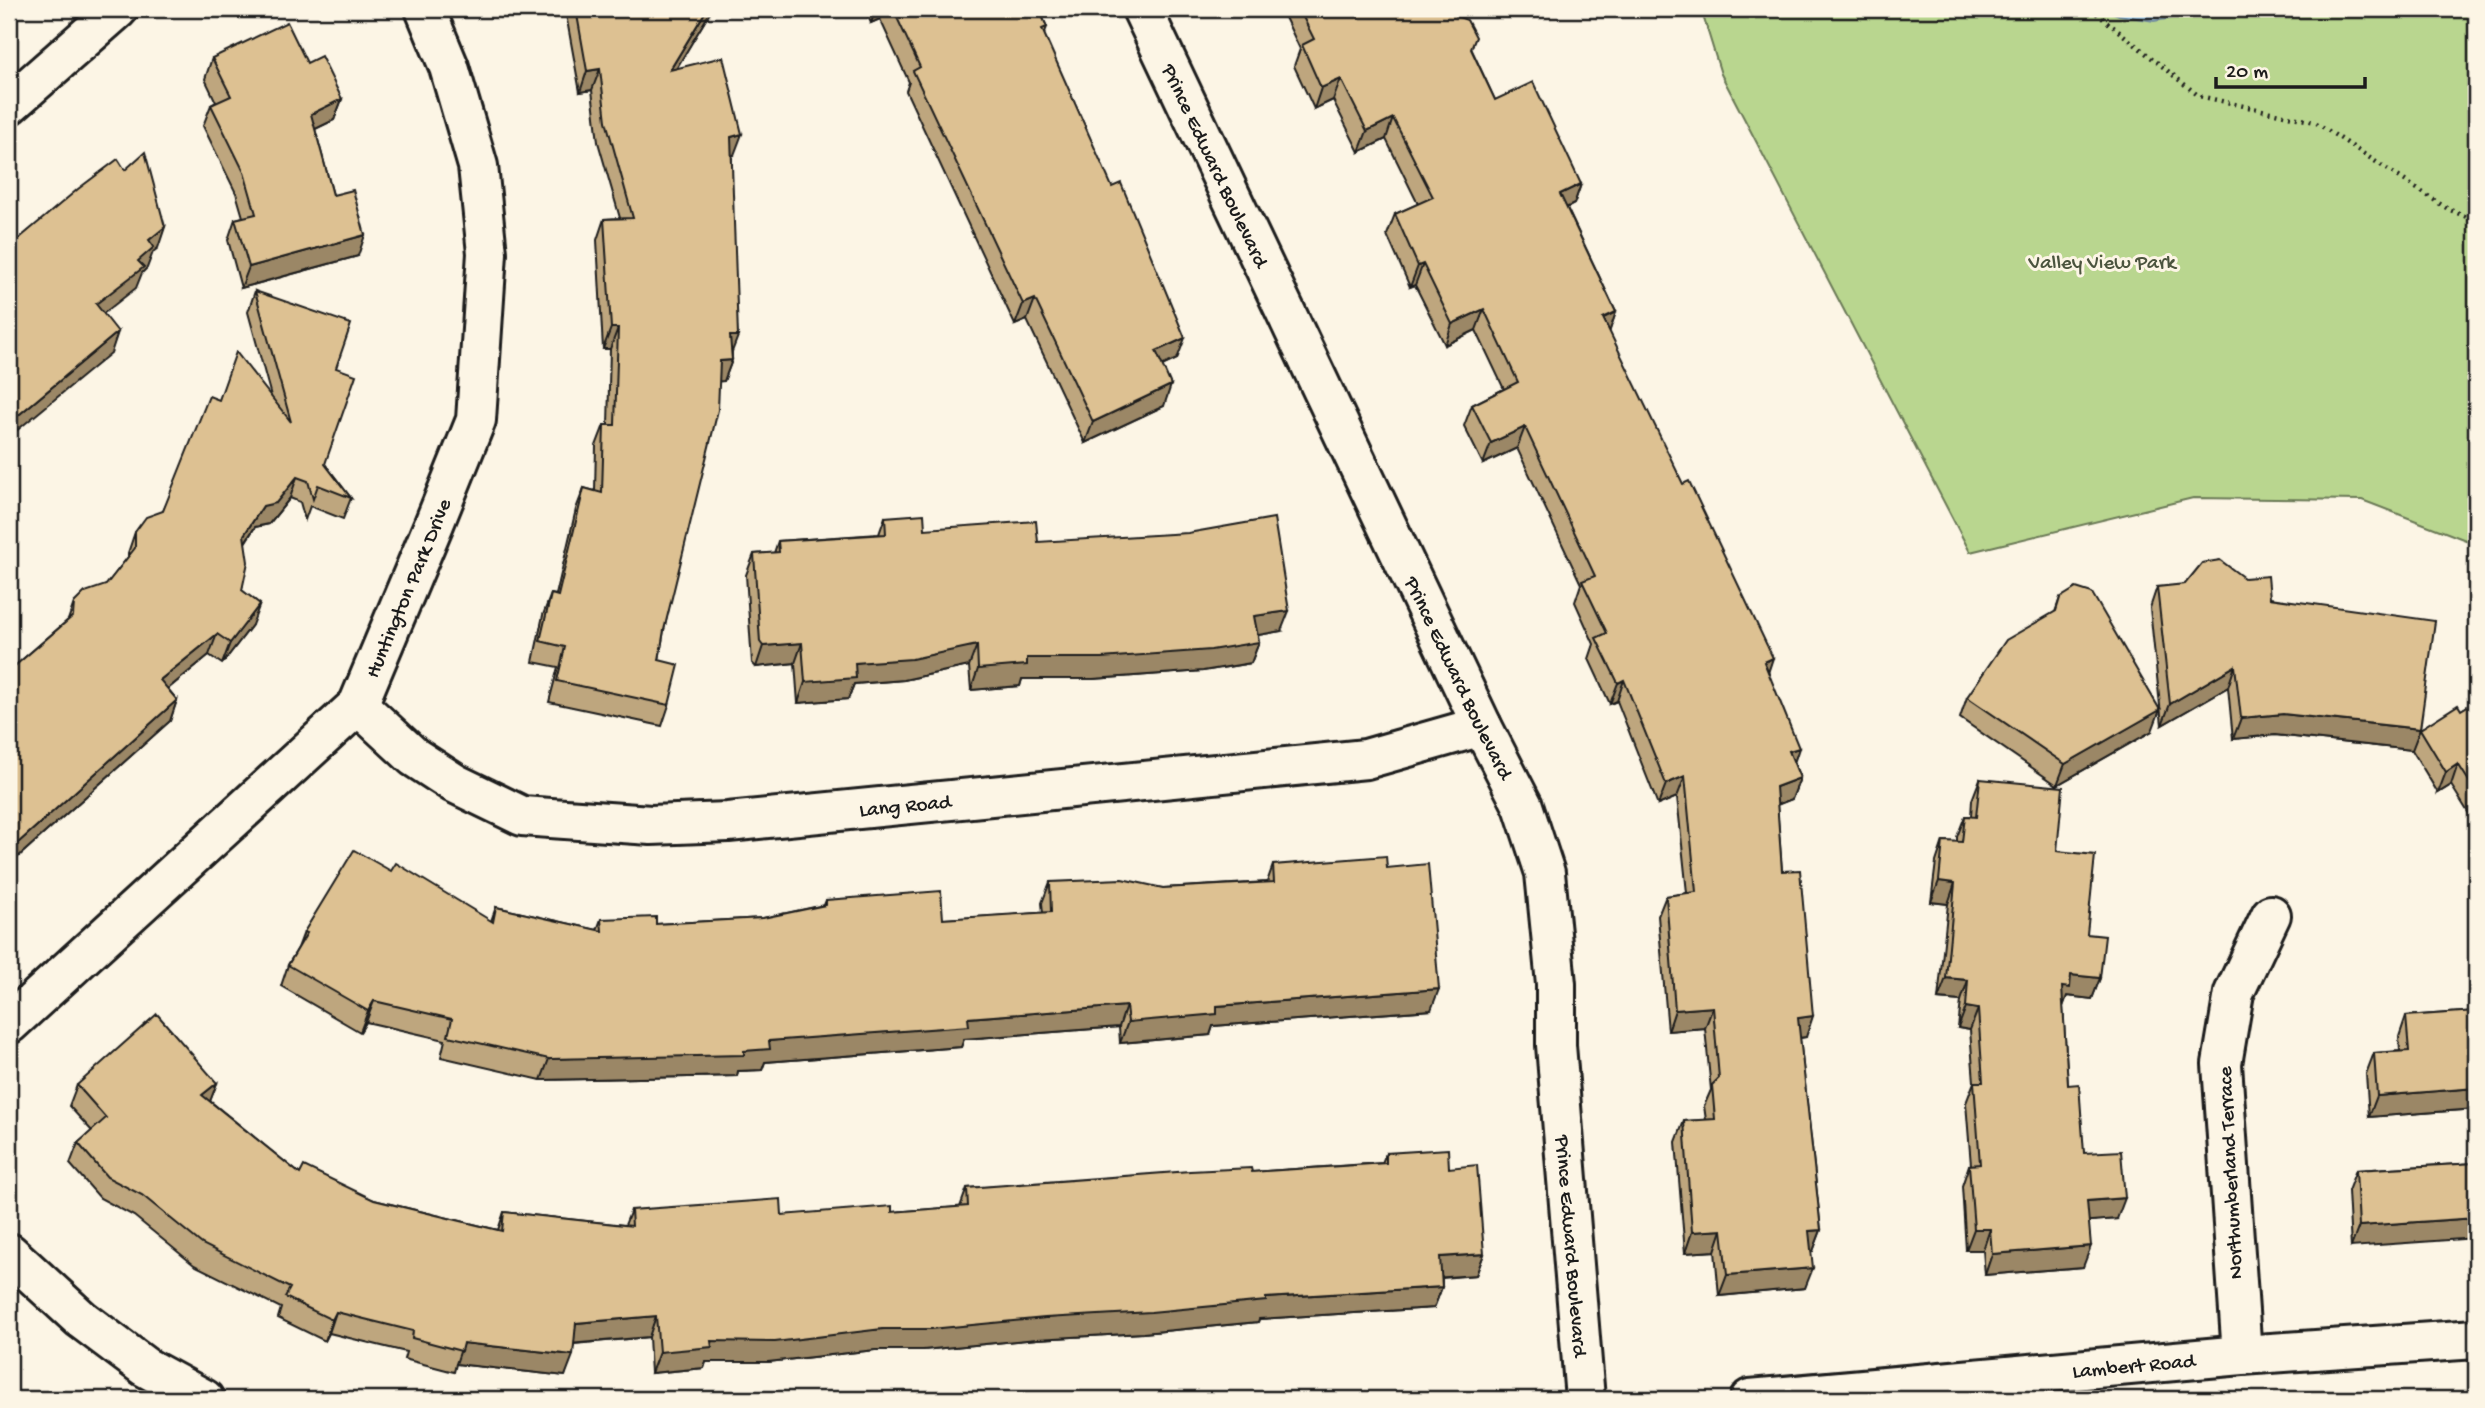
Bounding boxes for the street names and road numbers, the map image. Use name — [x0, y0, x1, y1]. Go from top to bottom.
street label: Prince Edward Boulevard — [1154, 60, 1273, 274]
street label: Huntington Park Drive — [362, 495, 459, 683]
street label: Prince Edward Boulevard — [1397, 572, 1517, 786]
street label: Lang Road — [858, 791, 954, 825]
street label: Northumberland Terrace — [2214, 1065, 2251, 1280]
street label: Prince Edward Boulevard — [1547, 1133, 1591, 1360]
street label: Lambert Road — [2071, 1350, 2198, 1386]

